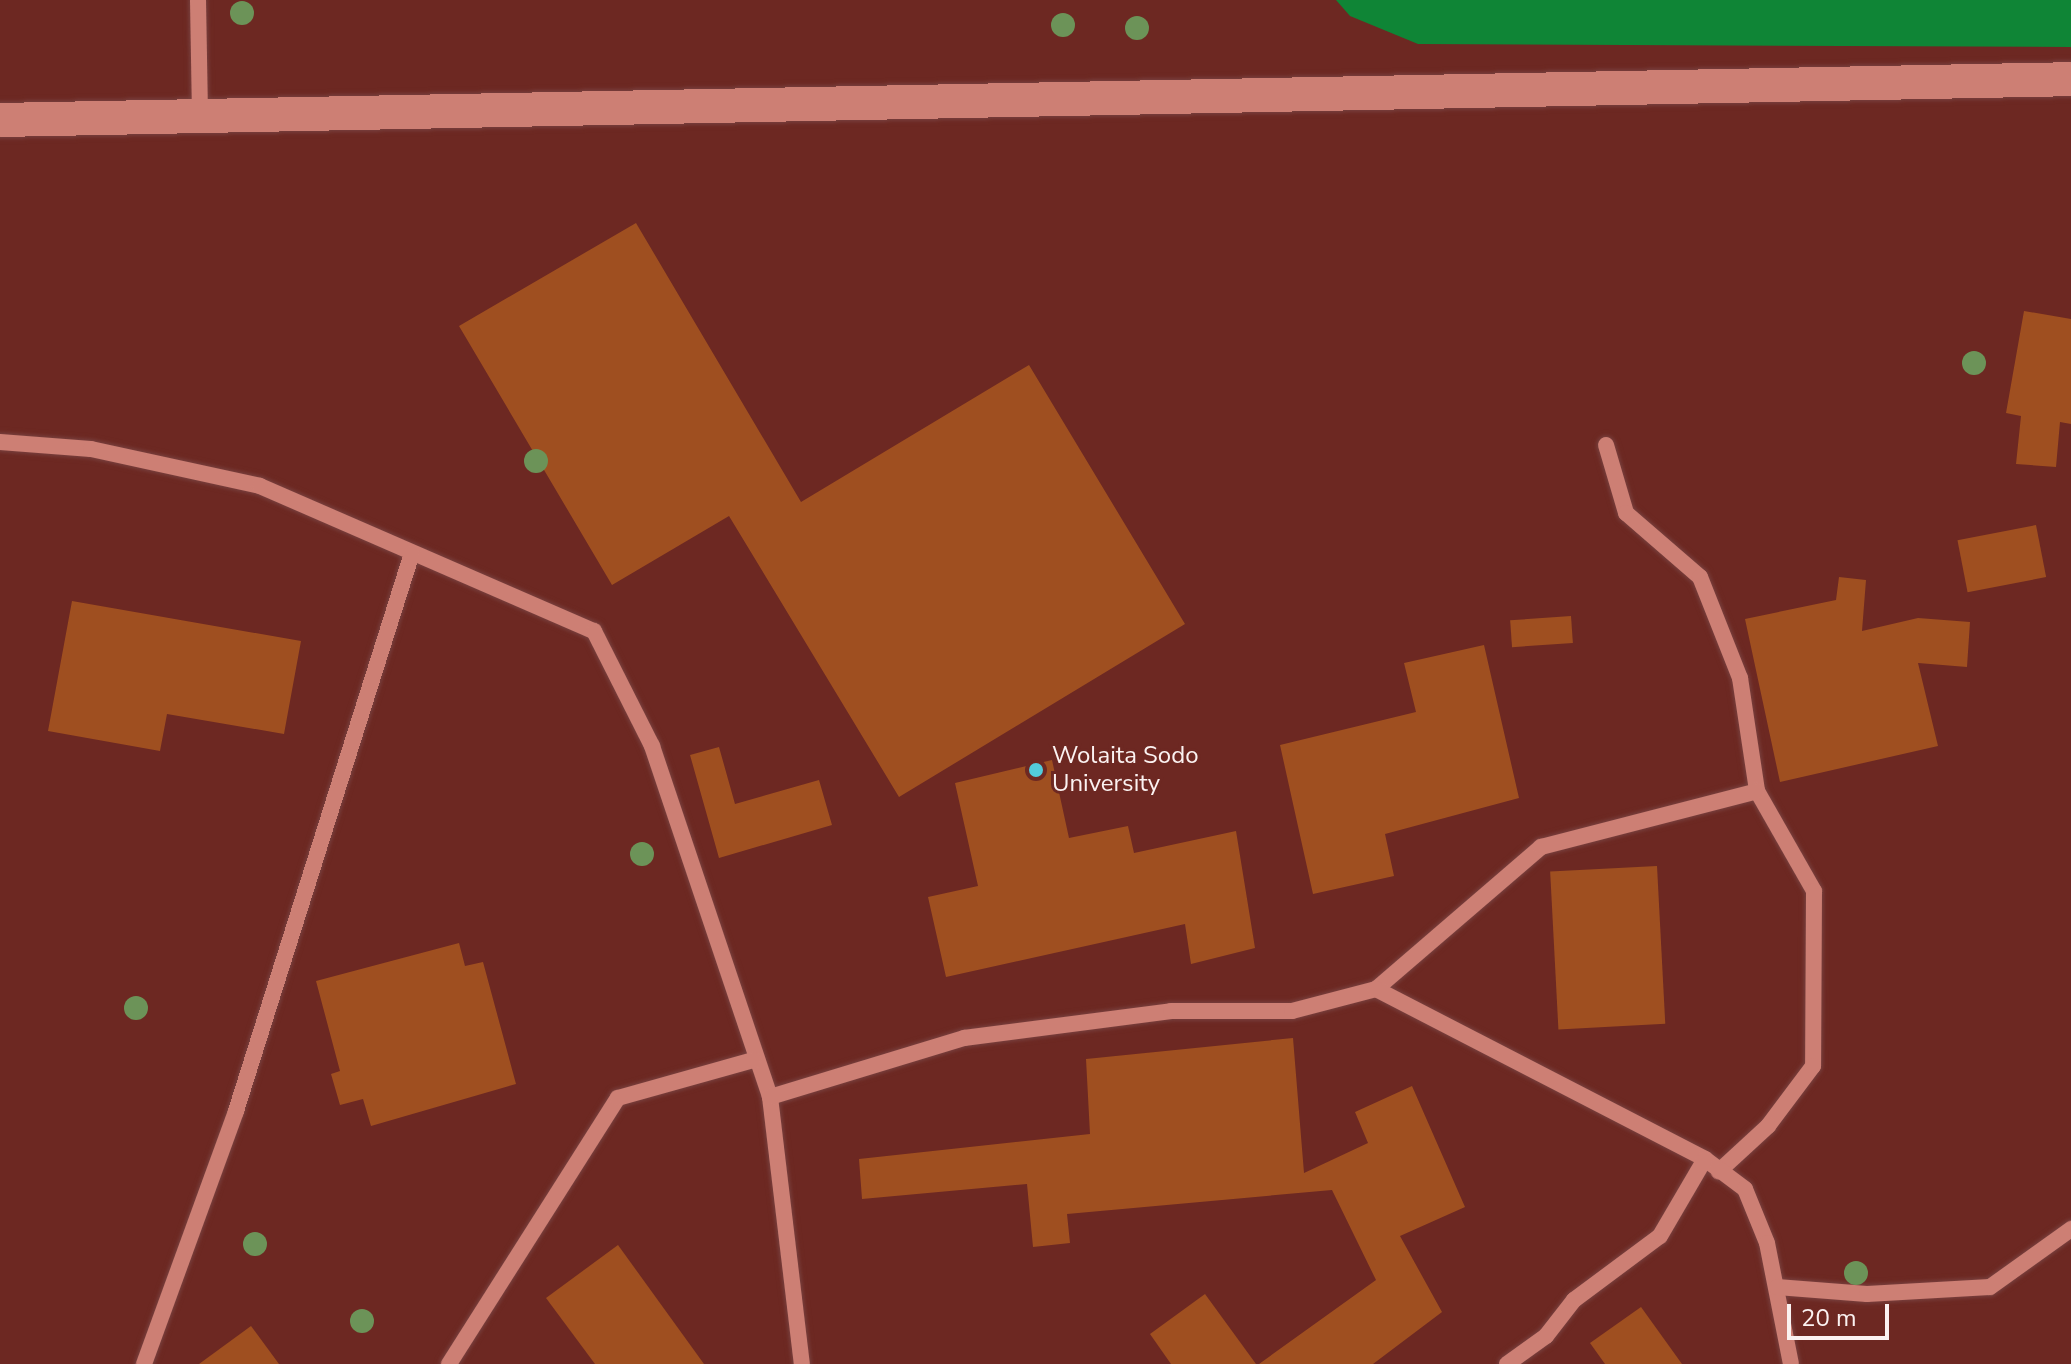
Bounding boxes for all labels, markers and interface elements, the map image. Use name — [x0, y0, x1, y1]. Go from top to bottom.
place label: Wolaita Sodo University — [1052, 742, 1198, 798]
marker: Wolaita Sodo University — [1027, 761, 1045, 779]
scale bar — [1791, 1288, 1893, 1338]
text: 20 m — [1801, 1302, 1857, 1334]

